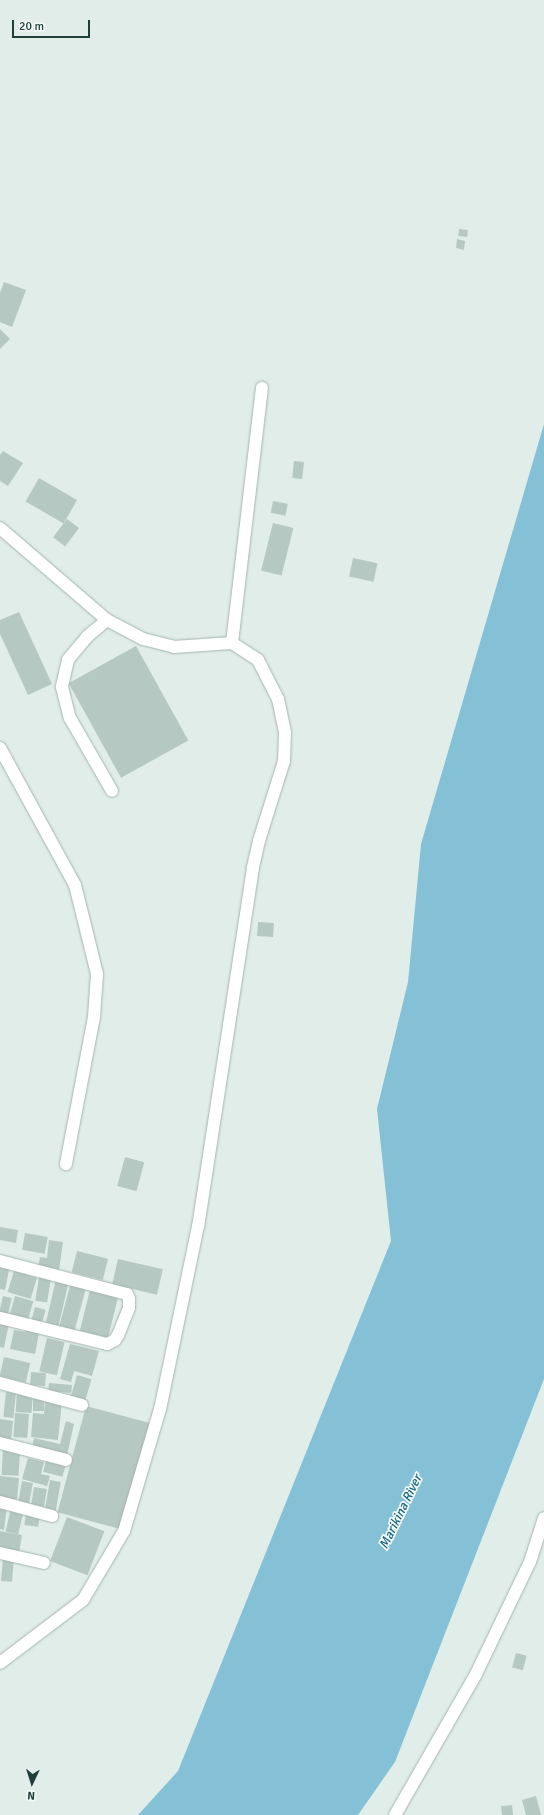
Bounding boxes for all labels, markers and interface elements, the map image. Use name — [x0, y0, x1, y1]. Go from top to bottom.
scale bar — [14, 12, 92, 38]
text: 20 m — [19, 19, 44, 34]
water label: Marikina River — [376, 1472, 426, 1552]
north arrow — [12, 1763, 52, 1803]
text: N — [27, 1789, 35, 1802]

